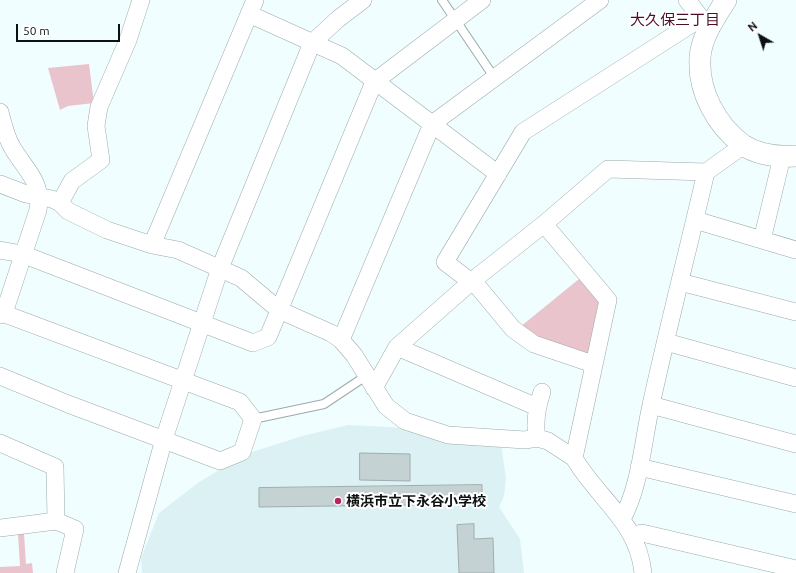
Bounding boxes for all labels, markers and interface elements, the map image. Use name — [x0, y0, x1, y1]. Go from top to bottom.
district label: 大久保三丁目 — [630, 11, 720, 29]
scale bar — [18, 16, 122, 42]
north arrow — [740, 16, 780, 56]
text: N — [745, 19, 759, 34]
text: 50 m — [23, 24, 50, 37]
place label: 横浜市立下永谷小学校 — [346, 493, 486, 509]
marker: 横浜市立下永谷小学校 — [333, 496, 343, 506]

